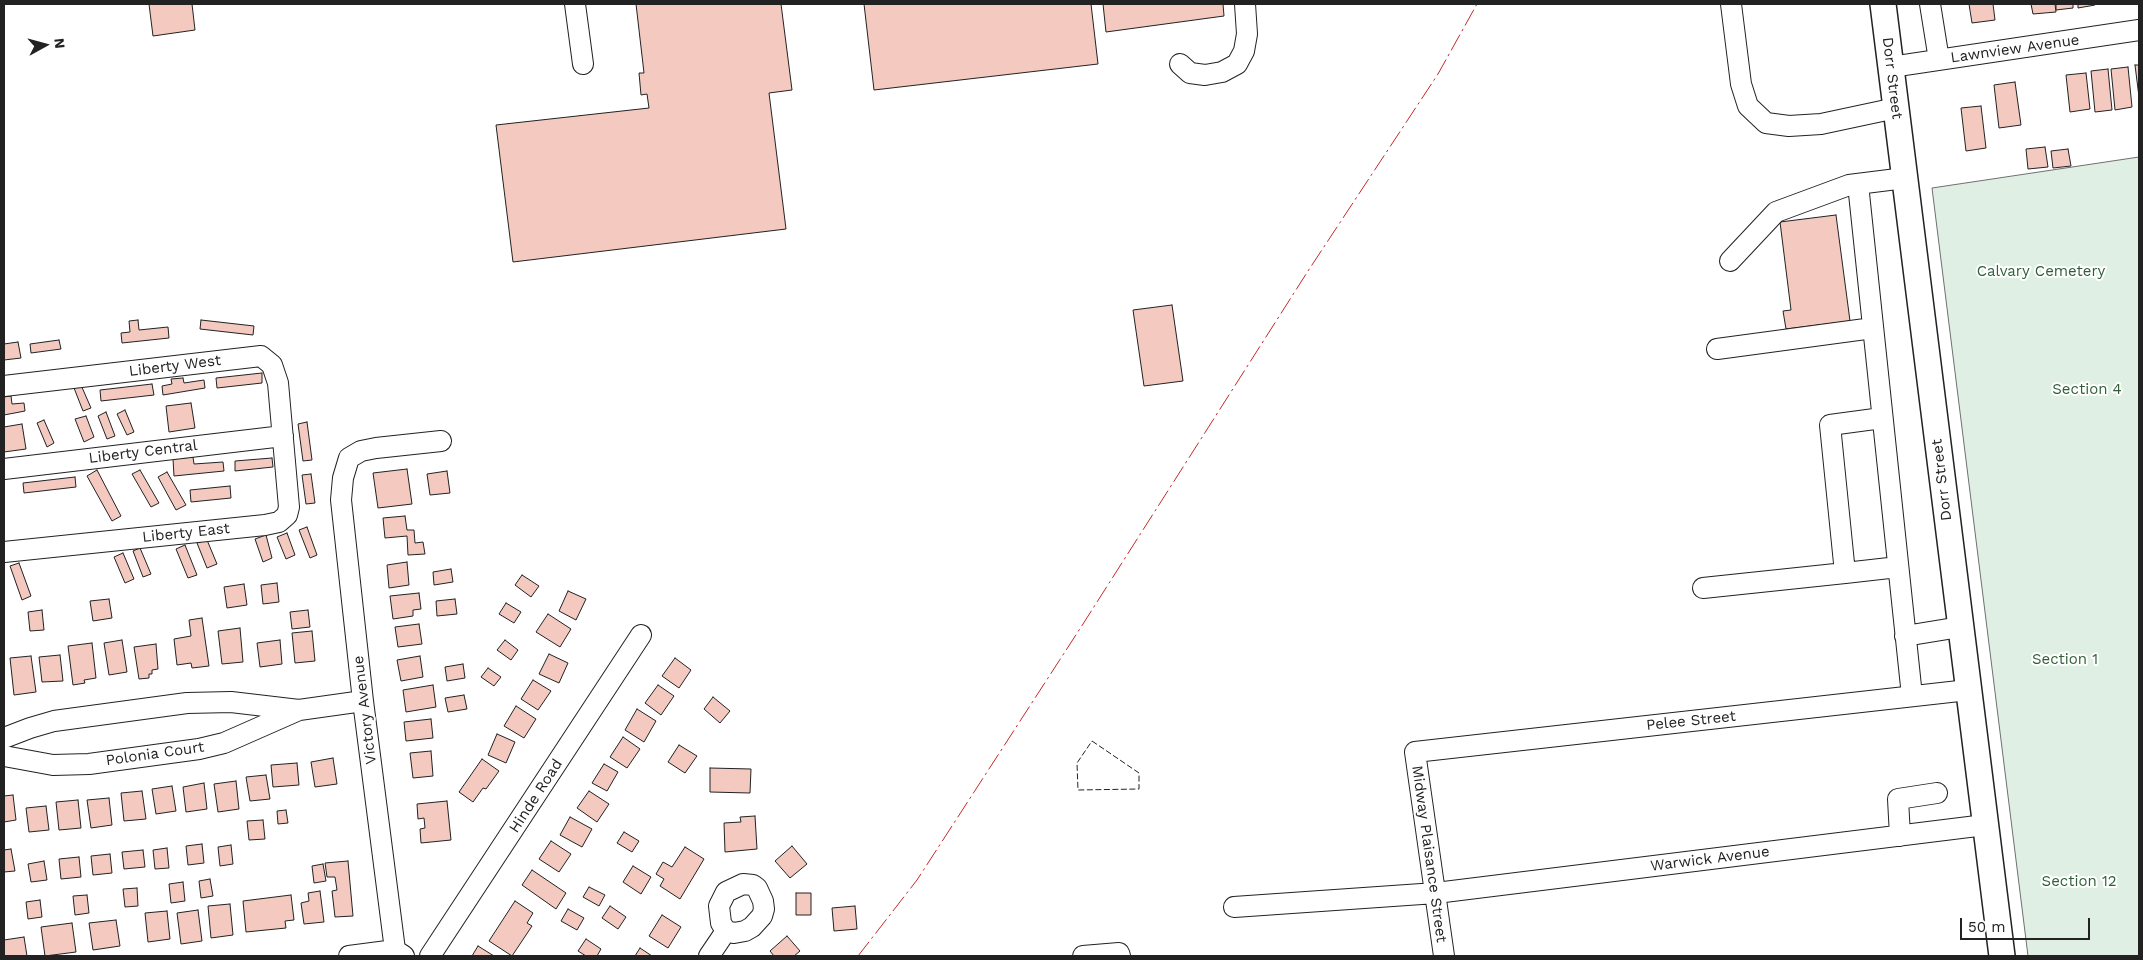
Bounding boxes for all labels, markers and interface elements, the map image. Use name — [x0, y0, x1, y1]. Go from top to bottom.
north arrow — [20, 20, 70, 70]
street label: Lawnview Avenue — [1949, 31, 2081, 67]
street label: Dorr Street — [1878, 36, 1906, 120]
text: N — [51, 37, 68, 49]
park label: Calvary Cemetery — [1977, 263, 2105, 281]
street label: Liberty West — [128, 351, 222, 381]
park label: Section 4 — [2052, 381, 2122, 399]
street label: Liberty Central — [88, 436, 198, 468]
street label: Dorr Street — [1928, 438, 1956, 522]
street label: Liberty East — [141, 519, 231, 547]
park label: Section 1 — [2032, 651, 2098, 669]
street label: Victory Avenue — [349, 655, 381, 765]
street label: Pelee Street — [1645, 707, 1737, 735]
street label: Polonia Court — [105, 738, 205, 770]
street label: Hinde Road — [506, 756, 566, 836]
street label: Midway Plaisance Street — [1408, 764, 1450, 944]
street label: Warwick Avenue — [1649, 843, 1771, 875]
park label: Section 12 — [2042, 873, 2116, 891]
scale bar — [1963, 908, 2093, 940]
text: 50 m — [1968, 918, 2005, 936]

